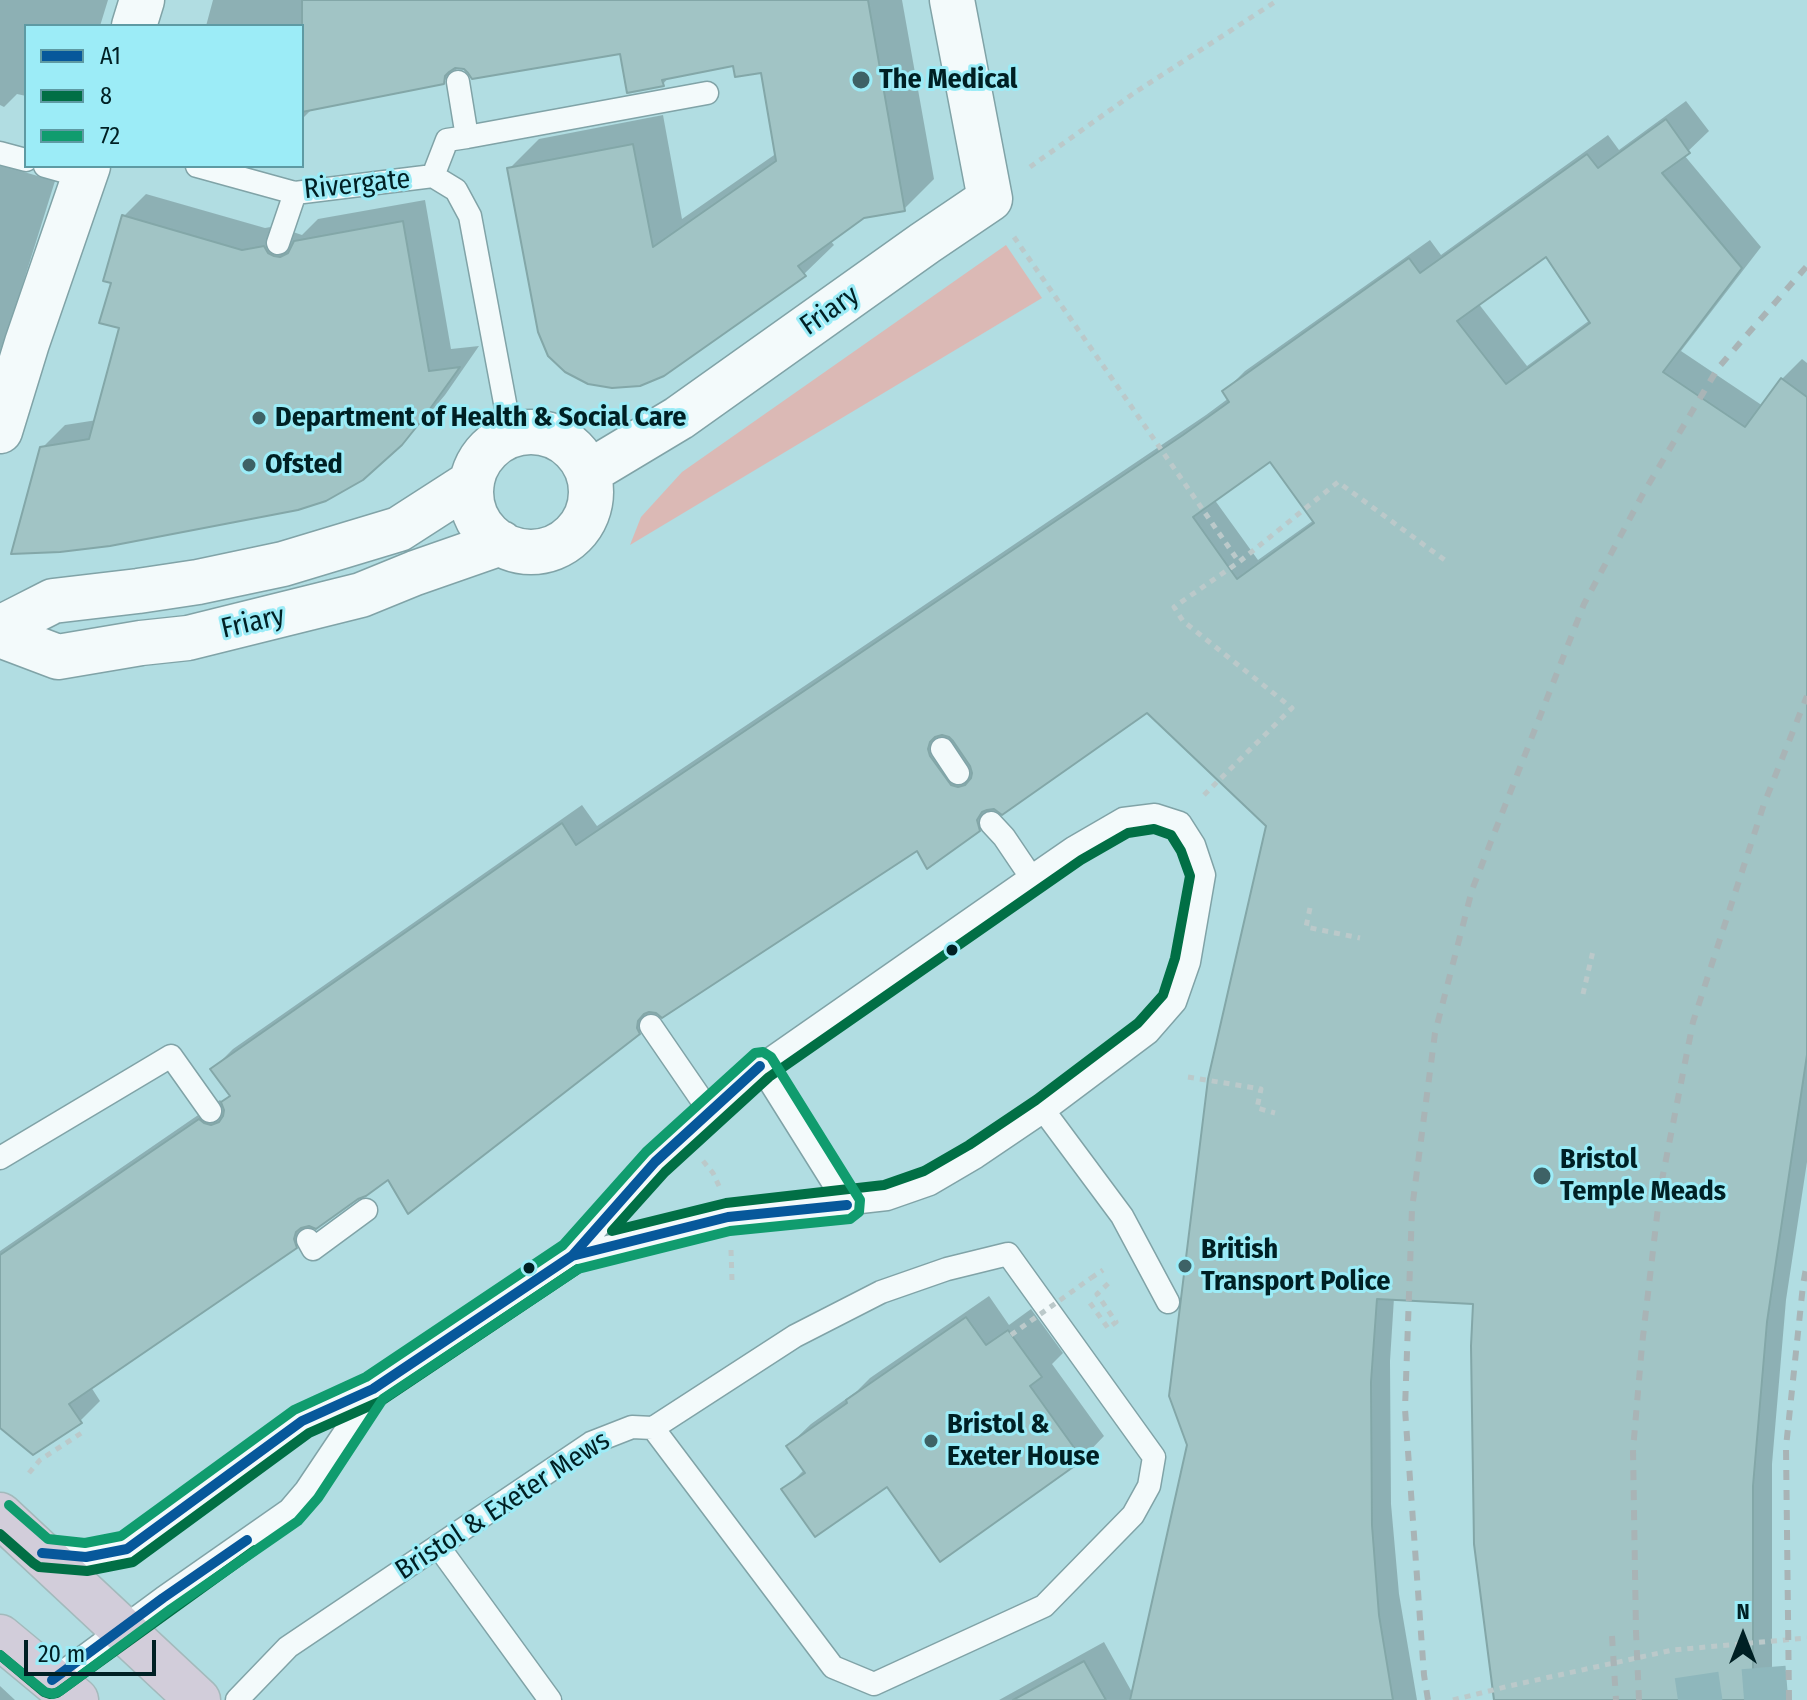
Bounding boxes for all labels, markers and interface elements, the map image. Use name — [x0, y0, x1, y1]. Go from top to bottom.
legend — [24, 24, 304, 168]
text: A1 — [100, 42, 121, 70]
place label: The Medical — [879, 63, 1017, 97]
marker: The Medical — [850, 69, 872, 91]
text: 8 — [100, 82, 112, 110]
text: 72 — [100, 122, 120, 150]
street label: Rivergate — [302, 163, 412, 207]
street label: Friary — [794, 279, 866, 343]
place label: Department of Health & Social Care — [275, 401, 686, 435]
marker: Department of Health & Social Care — [250, 409, 268, 427]
place label: Ofsted — [265, 448, 343, 482]
marker: Ofsted — [240, 456, 258, 474]
street label: Friary — [218, 599, 288, 647]
unlabelled marker — [944, 942, 960, 958]
place label: Bristol Temple Meads — [1560, 1143, 1726, 1209]
marker: Bristol Temple Meads — [1531, 1165, 1553, 1187]
place label: British Transport Police — [1201, 1233, 1390, 1299]
marker: British Transport Police — [1176, 1257, 1194, 1275]
unlabelled marker — [521, 1260, 537, 1276]
place label: Bristol & Exeter House — [947, 1408, 1100, 1474]
street label: Bristol & Exeter Mews — [390, 1424, 616, 1588]
marker: Bristol & Exeter House — [922, 1432, 940, 1450]
north arrow — [1703, 1596, 1783, 1676]
text: N — [1736, 1598, 1750, 1625]
scale bar — [28, 1624, 160, 1674]
text: 20 m — [38, 1640, 85, 1668]

